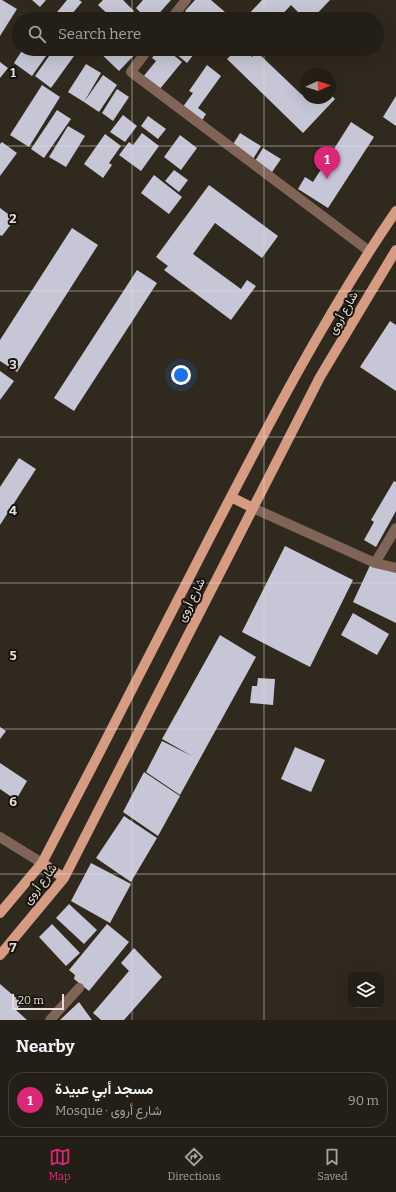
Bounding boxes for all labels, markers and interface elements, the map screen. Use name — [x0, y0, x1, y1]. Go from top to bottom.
search box — [12, 12, 384, 56]
icon: search — [26, 23, 48, 45]
text: Search here — [58, 25, 141, 43]
text: 1 — [10, 65, 16, 80]
north arrow — [300, 68, 336, 104]
pin: 1 — [314, 146, 340, 179]
text: 2 — [9, 211, 17, 226]
street label: شارع أروى — [325, 289, 363, 338]
text: 3 — [9, 357, 17, 372]
your location — [171, 365, 191, 385]
text: 4 — [9, 503, 17, 518]
street label: شارع أروى — [174, 576, 210, 625]
text: 5 — [9, 648, 17, 663]
text: 6 — [9, 794, 17, 809]
street label: شارع أروى — [20, 861, 61, 908]
text: 7 — [10, 940, 17, 955]
map controls — [348, 972, 384, 1008]
button: layers — [348, 972, 384, 1008]
scale bar — [12, 992, 64, 1011]
text: 20 m — [18, 994, 44, 1007]
text: Nearby — [16, 1036, 75, 1057]
text: مسجد أبي عبيدة — [55, 1080, 153, 1098]
text: 1 — [27, 1093, 33, 1108]
text: 90 m — [348, 1093, 379, 1108]
text: Mosque · شارع أروى — [55, 1103, 162, 1118]
tab: Map — [48, 1146, 71, 1183]
tab: Directions — [168, 1146, 220, 1183]
tab: Saved — [317, 1146, 348, 1183]

